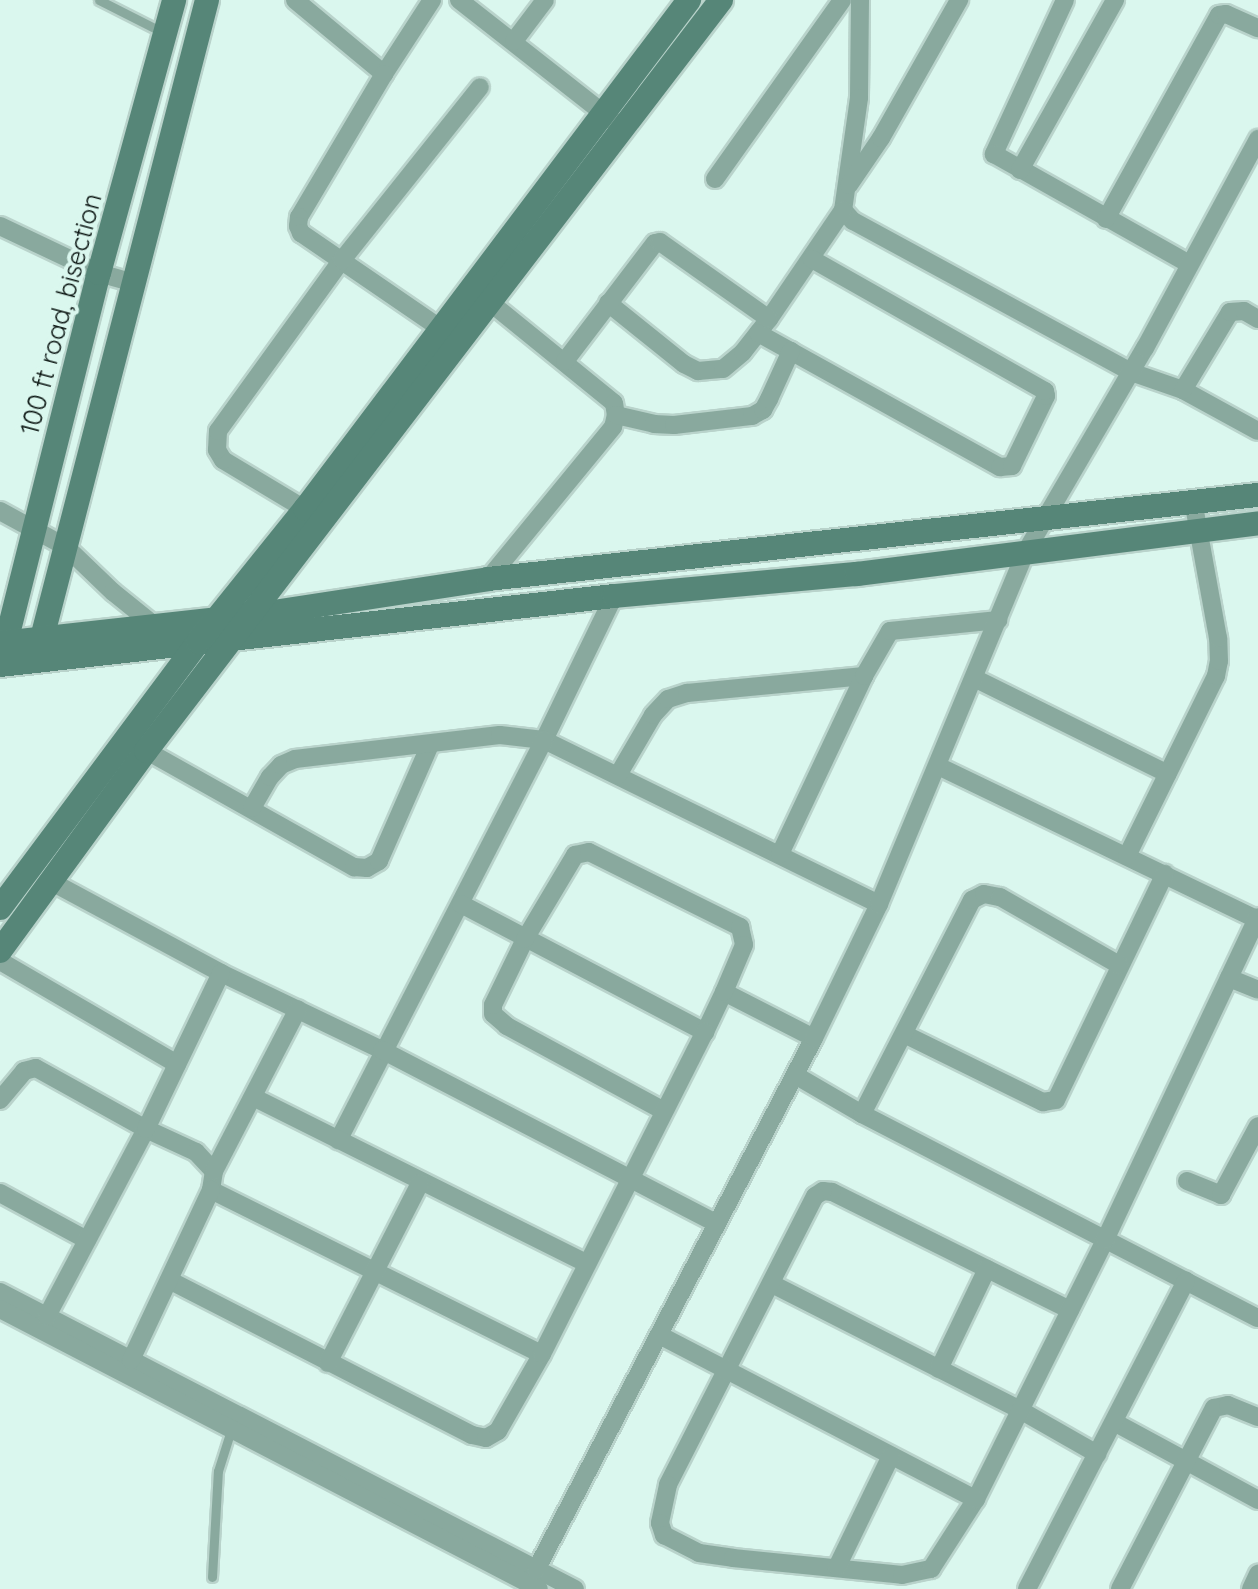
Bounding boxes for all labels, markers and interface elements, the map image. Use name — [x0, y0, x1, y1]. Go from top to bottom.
street label: 100 ft road, bisection — [14, 190, 108, 438]

